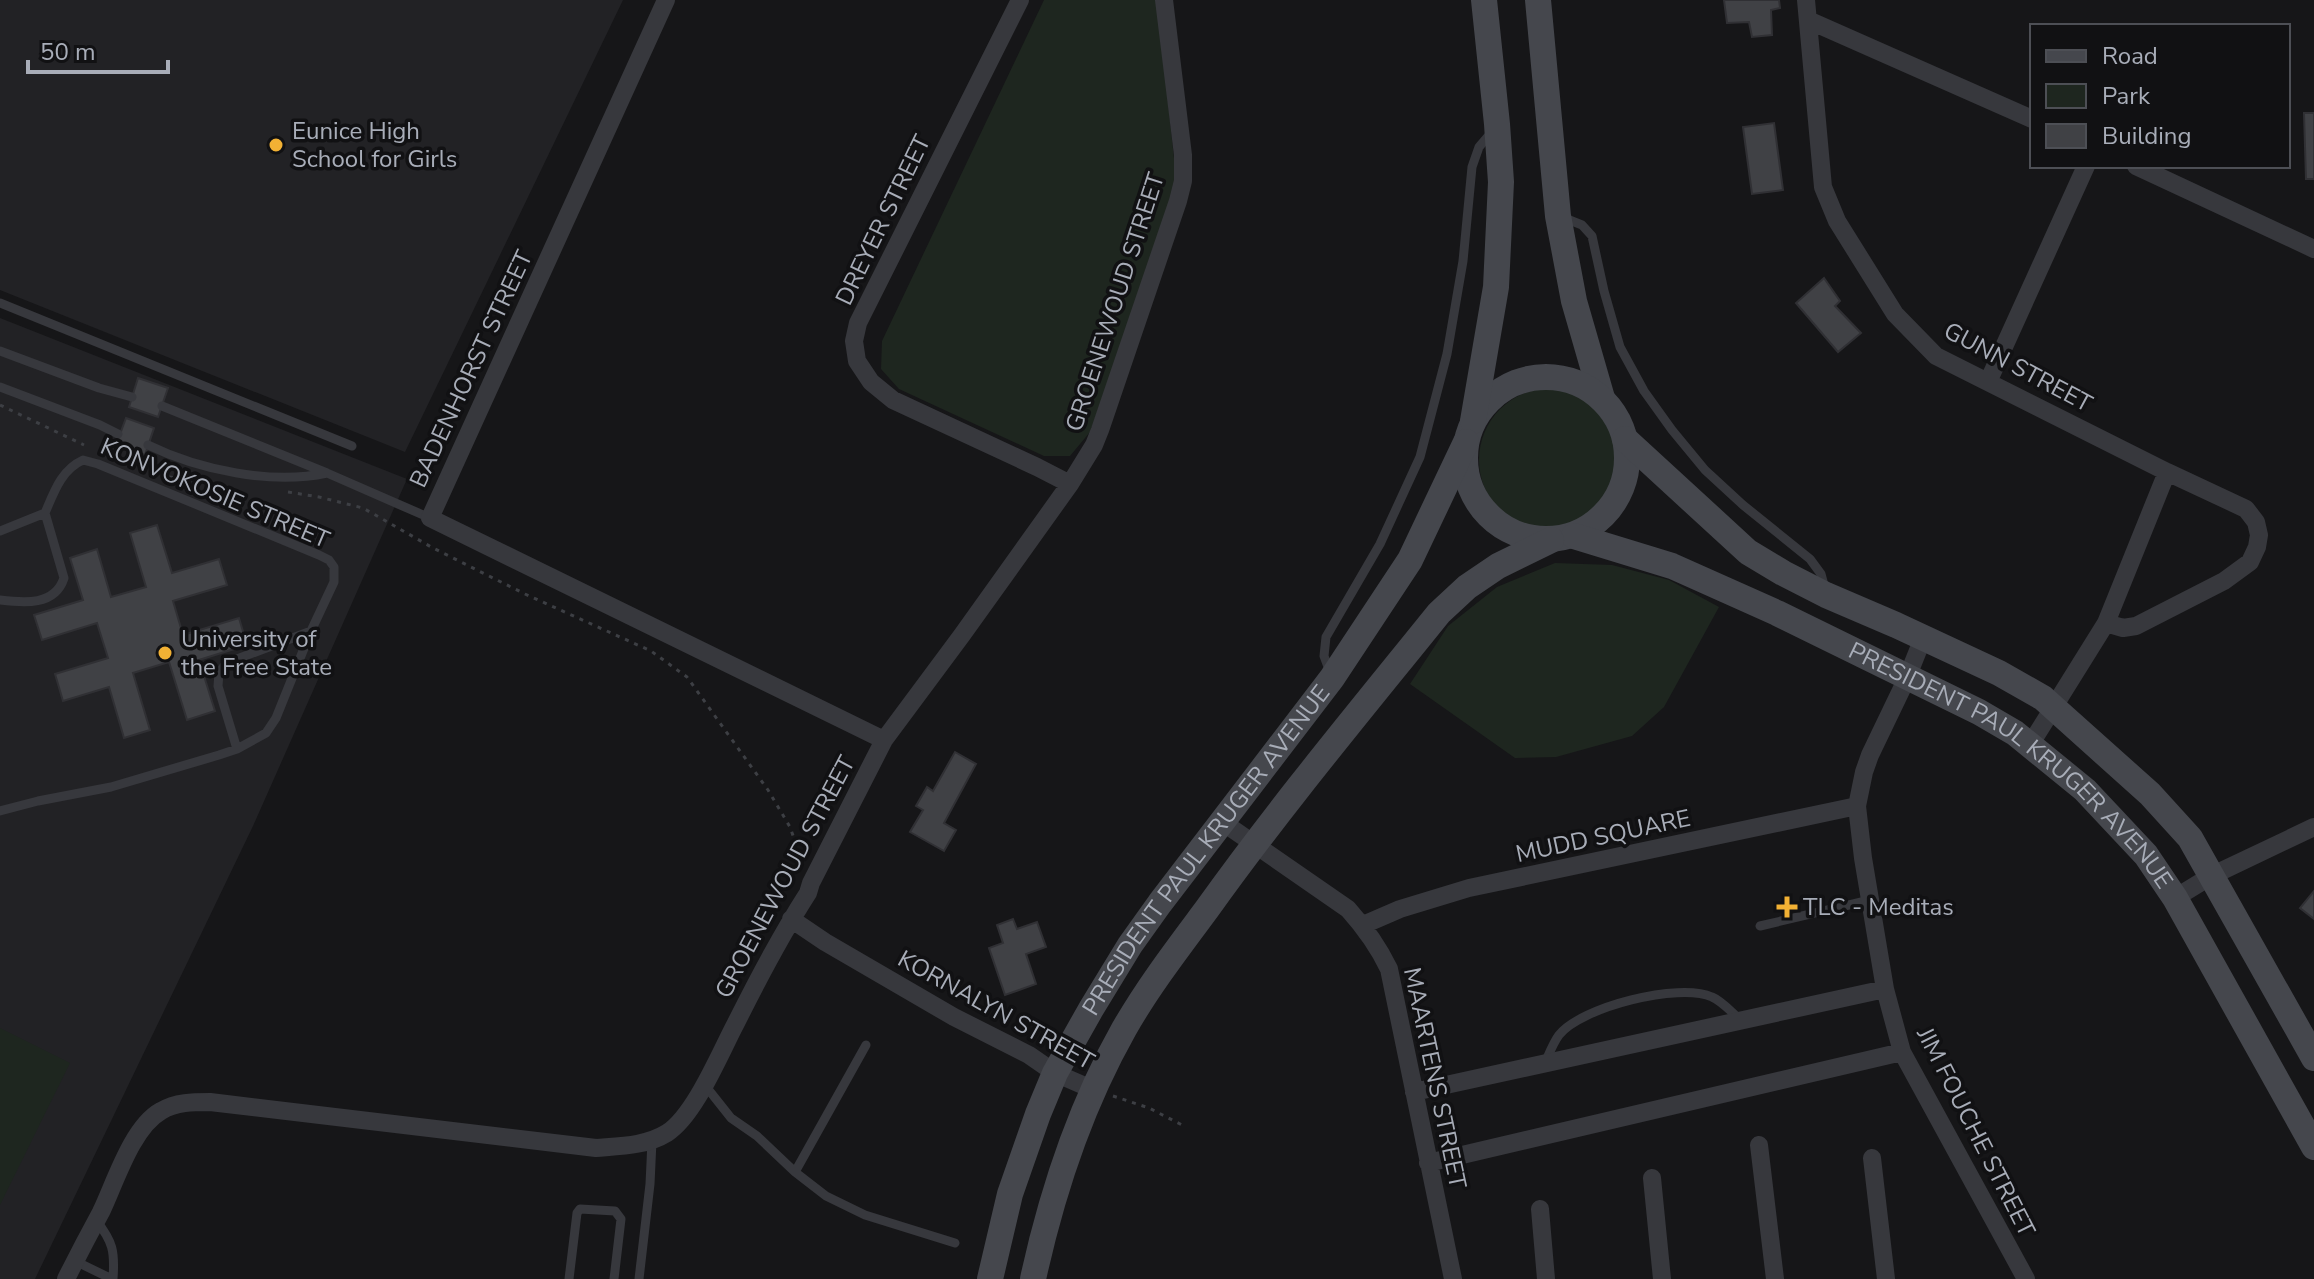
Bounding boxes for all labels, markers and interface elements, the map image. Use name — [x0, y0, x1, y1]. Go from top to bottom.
scale bar — [28, 24, 168, 74]
legend — [2030, 24, 2290, 168]
text: 50 m — [40, 36, 96, 68]
text: Road — [2102, 40, 2158, 72]
text: Park — [2102, 80, 2151, 112]
place label: Eunice High School for Girls — [292, 115, 457, 175]
text: Building — [2102, 120, 2192, 152]
street label: DREYER STREET — [828, 129, 938, 310]
marker: Eunice High School for Girls — [267, 136, 285, 154]
street label: GROENEWOUD STREET — [1058, 168, 1172, 435]
street label: BADENHORST STREET — [402, 245, 540, 493]
street label: GUNN STREET — [1938, 314, 2098, 420]
street label: KONVOKOSIE STREET — [96, 430, 335, 556]
place label: University of the Free State — [181, 623, 332, 683]
street label: PRESIDENT PAUL KRUGER AVENUE — [1843, 635, 2180, 895]
marker: University of the Free State — [156, 644, 174, 662]
street label: PRESIDENT PAUL KRUGER AVENUE — [1075, 678, 1337, 1021]
street label: GROENEWOUD STREET — [707, 750, 863, 1004]
street label: MUDD SQUARE — [1513, 802, 1693, 870]
place label: TLC - Meditas — [1803, 891, 1954, 923]
marker: TLC - Meditas — [1778, 898, 1796, 916]
street label: KORNALYN STREET — [892, 943, 1100, 1078]
street label: MAARTENS STREET — [1396, 965, 1474, 1192]
street label: JIM FOUCHE STREET — [1909, 1021, 2043, 1243]

